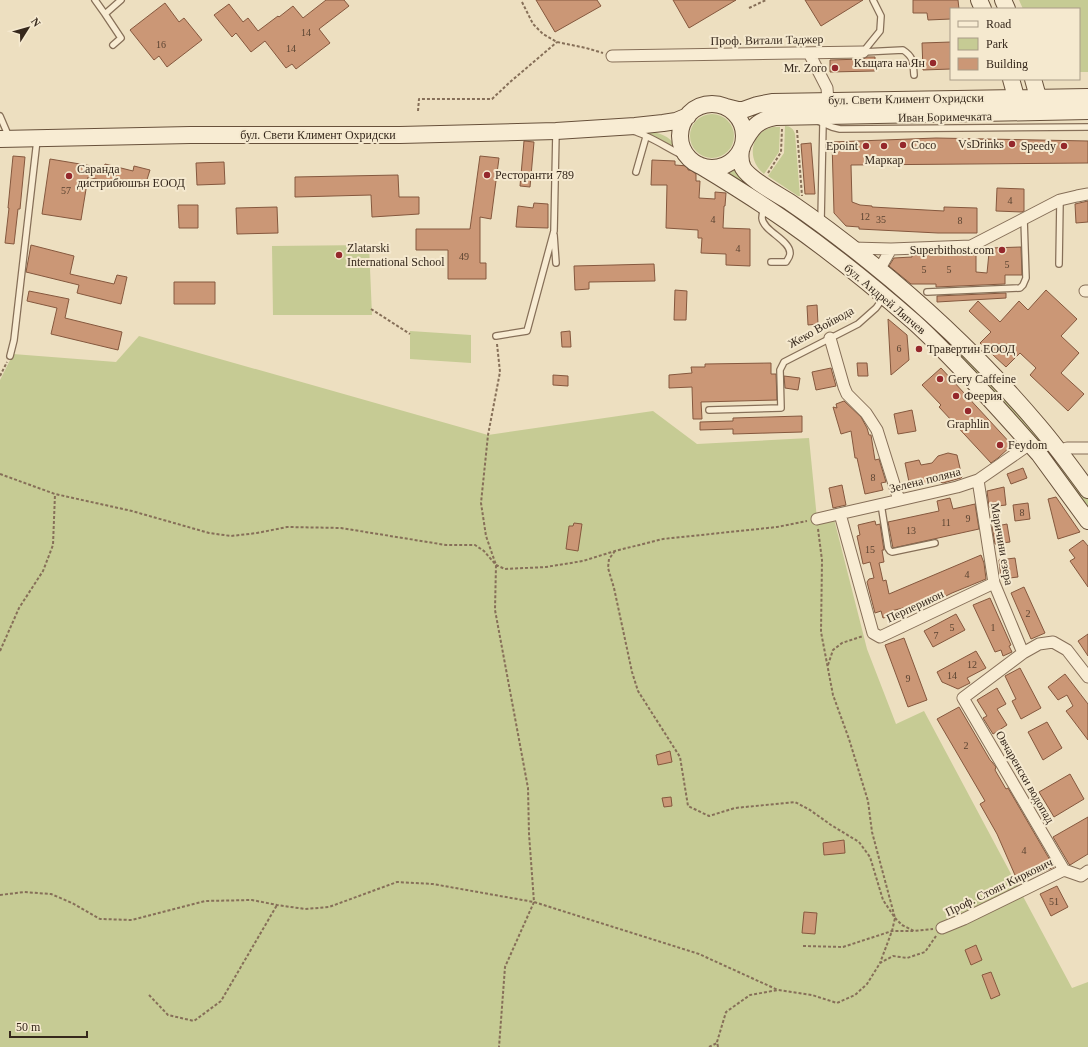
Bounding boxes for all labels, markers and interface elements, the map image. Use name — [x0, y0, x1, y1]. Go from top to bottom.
north arrow — [8, 8, 48, 48]
legend — [950, 8, 1080, 80]
text: N — [29, 15, 43, 29]
text: Road — [986, 17, 1011, 31]
house number: 14 — [301, 27, 311, 38]
street label: Проф. Витали Таджер — [710, 32, 824, 48]
text: Park — [986, 37, 1008, 51]
house number: 16 — [156, 39, 166, 50]
house number: 14 — [286, 43, 296, 54]
place label: Къщата на Ян — [854, 56, 926, 70]
text: Building — [986, 57, 1028, 71]
marker: Къщата на Ян — [928, 58, 938, 68]
place label: Mr. Zoro — [784, 61, 827, 75]
marker: Mr. Zoro — [830, 63, 840, 73]
street label: бул. Свети Климент Охридски — [828, 91, 984, 107]
street label: Иван Боримечката — [898, 109, 993, 125]
street label: бул. Свети Климент Охридски — [240, 128, 396, 142]
place label: VsDrinks — [958, 137, 1004, 151]
place label: Coco — [911, 138, 936, 152]
place label: Epoint — [826, 139, 859, 153]
marker: VsDrinks — [1007, 139, 1017, 149]
place label: Speedy — [1021, 139, 1056, 153]
marker: Coco — [898, 140, 908, 150]
marker: Epoint — [861, 141, 871, 151]
marker: Маркар — [879, 141, 889, 151]
marker: Speedy — [1059, 141, 1069, 151]
place label: Маркар — [865, 153, 903, 167]
place label: Саранда дистрибюшън ЕООД — [77, 162, 185, 190]
place label: Ресторанти 789 — [495, 168, 574, 182]
marker: Ресторанти 789 — [482, 170, 492, 180]
marker: Саранда дистрибюшън ЕООД — [64, 171, 74, 181]
house number: 57 — [61, 185, 71, 196]
house number: 4 — [1008, 195, 1013, 206]
house number: 12 — [860, 211, 870, 222]
house number: 4 — [711, 214, 716, 225]
house number: 35 — [876, 214, 886, 225]
house number: 8 — [958, 215, 963, 226]
place label: Zlatarski International School — [347, 241, 445, 269]
house number: 4 — [736, 243, 741, 254]
place label: Superbithost.com — [910, 243, 995, 257]
marker: Superbithost.com — [997, 245, 1007, 255]
marker: Zlatarski International School — [334, 250, 344, 260]
house number: 49 — [459, 251, 469, 262]
house number: 5 — [1005, 259, 1010, 270]
street label: бул. Андрей Ляпчев — [841, 261, 929, 337]
house number: 5 — [922, 264, 927, 275]
house number: 5 — [947, 264, 952, 275]
street label: Жеко Войвода — [786, 303, 857, 351]
place label: Травертин ЕООД — [927, 342, 1015, 356]
house number: 6 — [897, 343, 902, 354]
marker: Травертин ЕООД — [914, 344, 924, 354]
place label: Gery Caffeine — [948, 372, 1016, 386]
marker: Gery Caffeine — [935, 374, 945, 384]
place label: Феерия — [964, 389, 1003, 403]
marker: Феерия — [951, 391, 961, 401]
marker: Graphlin — [963, 406, 973, 416]
place label: Graphlin — [947, 417, 989, 431]
place label: Feydom — [1008, 438, 1048, 452]
marker: Feydom — [995, 440, 1005, 450]
street label: Зелена поляна — [888, 464, 963, 496]
house number: 8 — [871, 472, 876, 483]
street label: Маричини езера — [988, 502, 1016, 587]
house number: 8 — [1020, 507, 1025, 518]
house number: 9 — [966, 513, 971, 524]
house number: 11 — [941, 517, 951, 528]
house number: 13 — [906, 525, 916, 536]
house number: 15 — [865, 544, 875, 555]
house number: 4 — [965, 569, 970, 580]
street label: Перперикон — [884, 586, 946, 625]
house number: 2 — [1026, 608, 1031, 619]
house number: 5 — [950, 622, 955, 633]
house number: 1 — [991, 622, 996, 633]
house number: 7 — [934, 630, 939, 641]
house number: 12 — [967, 659, 977, 670]
house number: 14 — [947, 670, 957, 681]
house number: 9 — [906, 673, 911, 684]
street label: Овчаренски водопад — [993, 728, 1057, 826]
house number: 2 — [964, 740, 969, 751]
house number: 4 — [1022, 845, 1027, 856]
street label: Проф. Стоян Киркович — [943, 855, 1055, 919]
house number: 51 — [1049, 896, 1059, 907]
scale bar — [10, 1013, 87, 1039]
text: 50 m — [16, 1020, 41, 1034]

